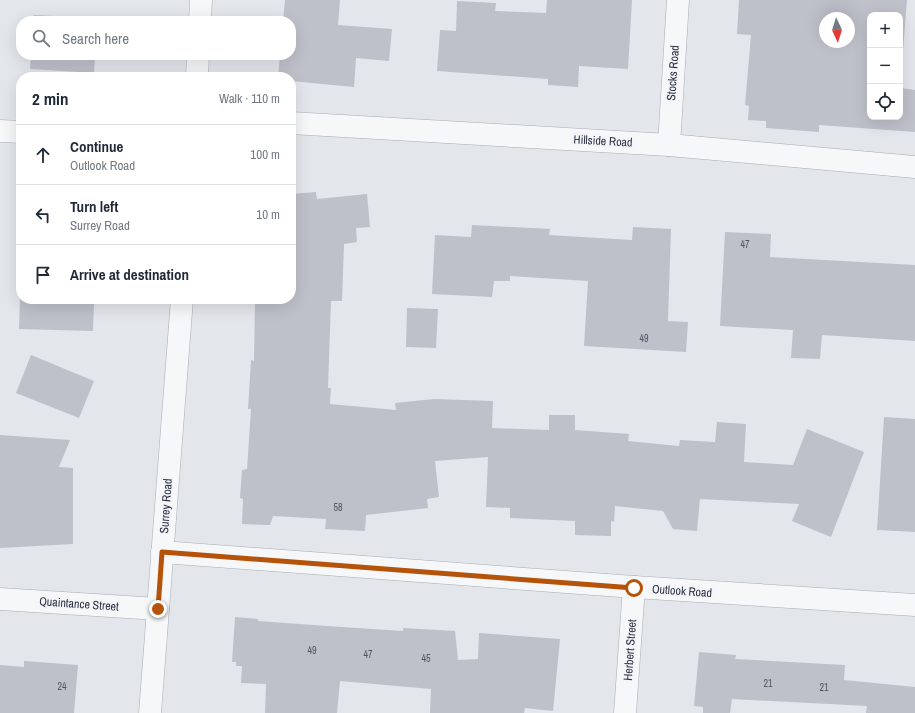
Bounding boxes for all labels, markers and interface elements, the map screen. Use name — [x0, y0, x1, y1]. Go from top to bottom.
north arrow — [819, 12, 855, 48]
map controls — [867, 12, 903, 120]
button: + — [867, 12, 903, 48]
search box — [16, 16, 296, 60]
icon: search — [30, 27, 52, 49]
text: Search here — [62, 28, 129, 49]
street label: Stocks Road — [663, 45, 683, 101]
button: − — [867, 48, 903, 84]
button: locate — [867, 84, 903, 120]
text: 2 min — [32, 87, 68, 110]
text: Walk · 110 m — [219, 90, 280, 107]
street label: Hillside Road — [573, 131, 633, 151]
text: Continue — [70, 136, 123, 157]
icon: ahead — [32, 144, 54, 166]
text: 100 m — [250, 146, 280, 163]
text: Outlook Road — [70, 157, 135, 174]
text: Turn left — [70, 196, 118, 217]
icon: left — [32, 204, 54, 226]
text: 10 m — [256, 206, 280, 223]
text: Surrey Road — [70, 217, 130, 234]
house number: 47 — [740, 238, 750, 251]
icon: arrive — [32, 264, 54, 286]
text: Arrive at destination — [70, 264, 189, 285]
house number: 49 — [639, 332, 649, 345]
street label: Surrey Road — [156, 478, 176, 534]
house number: 58 — [333, 501, 343, 514]
route start — [625, 579, 643, 597]
street label: Outlook Road — [651, 581, 713, 601]
street label: Quaintance Street — [39, 593, 120, 615]
route end — [149, 600, 167, 618]
street label: Herbert Street — [620, 618, 640, 681]
house number: 49 — [307, 644, 317, 657]
house number: 47 — [363, 648, 373, 661]
house number: 45 — [421, 652, 431, 665]
house number: 21 — [763, 677, 773, 690]
house number: 24 — [57, 680, 67, 693]
house number: 21 — [819, 681, 829, 694]

